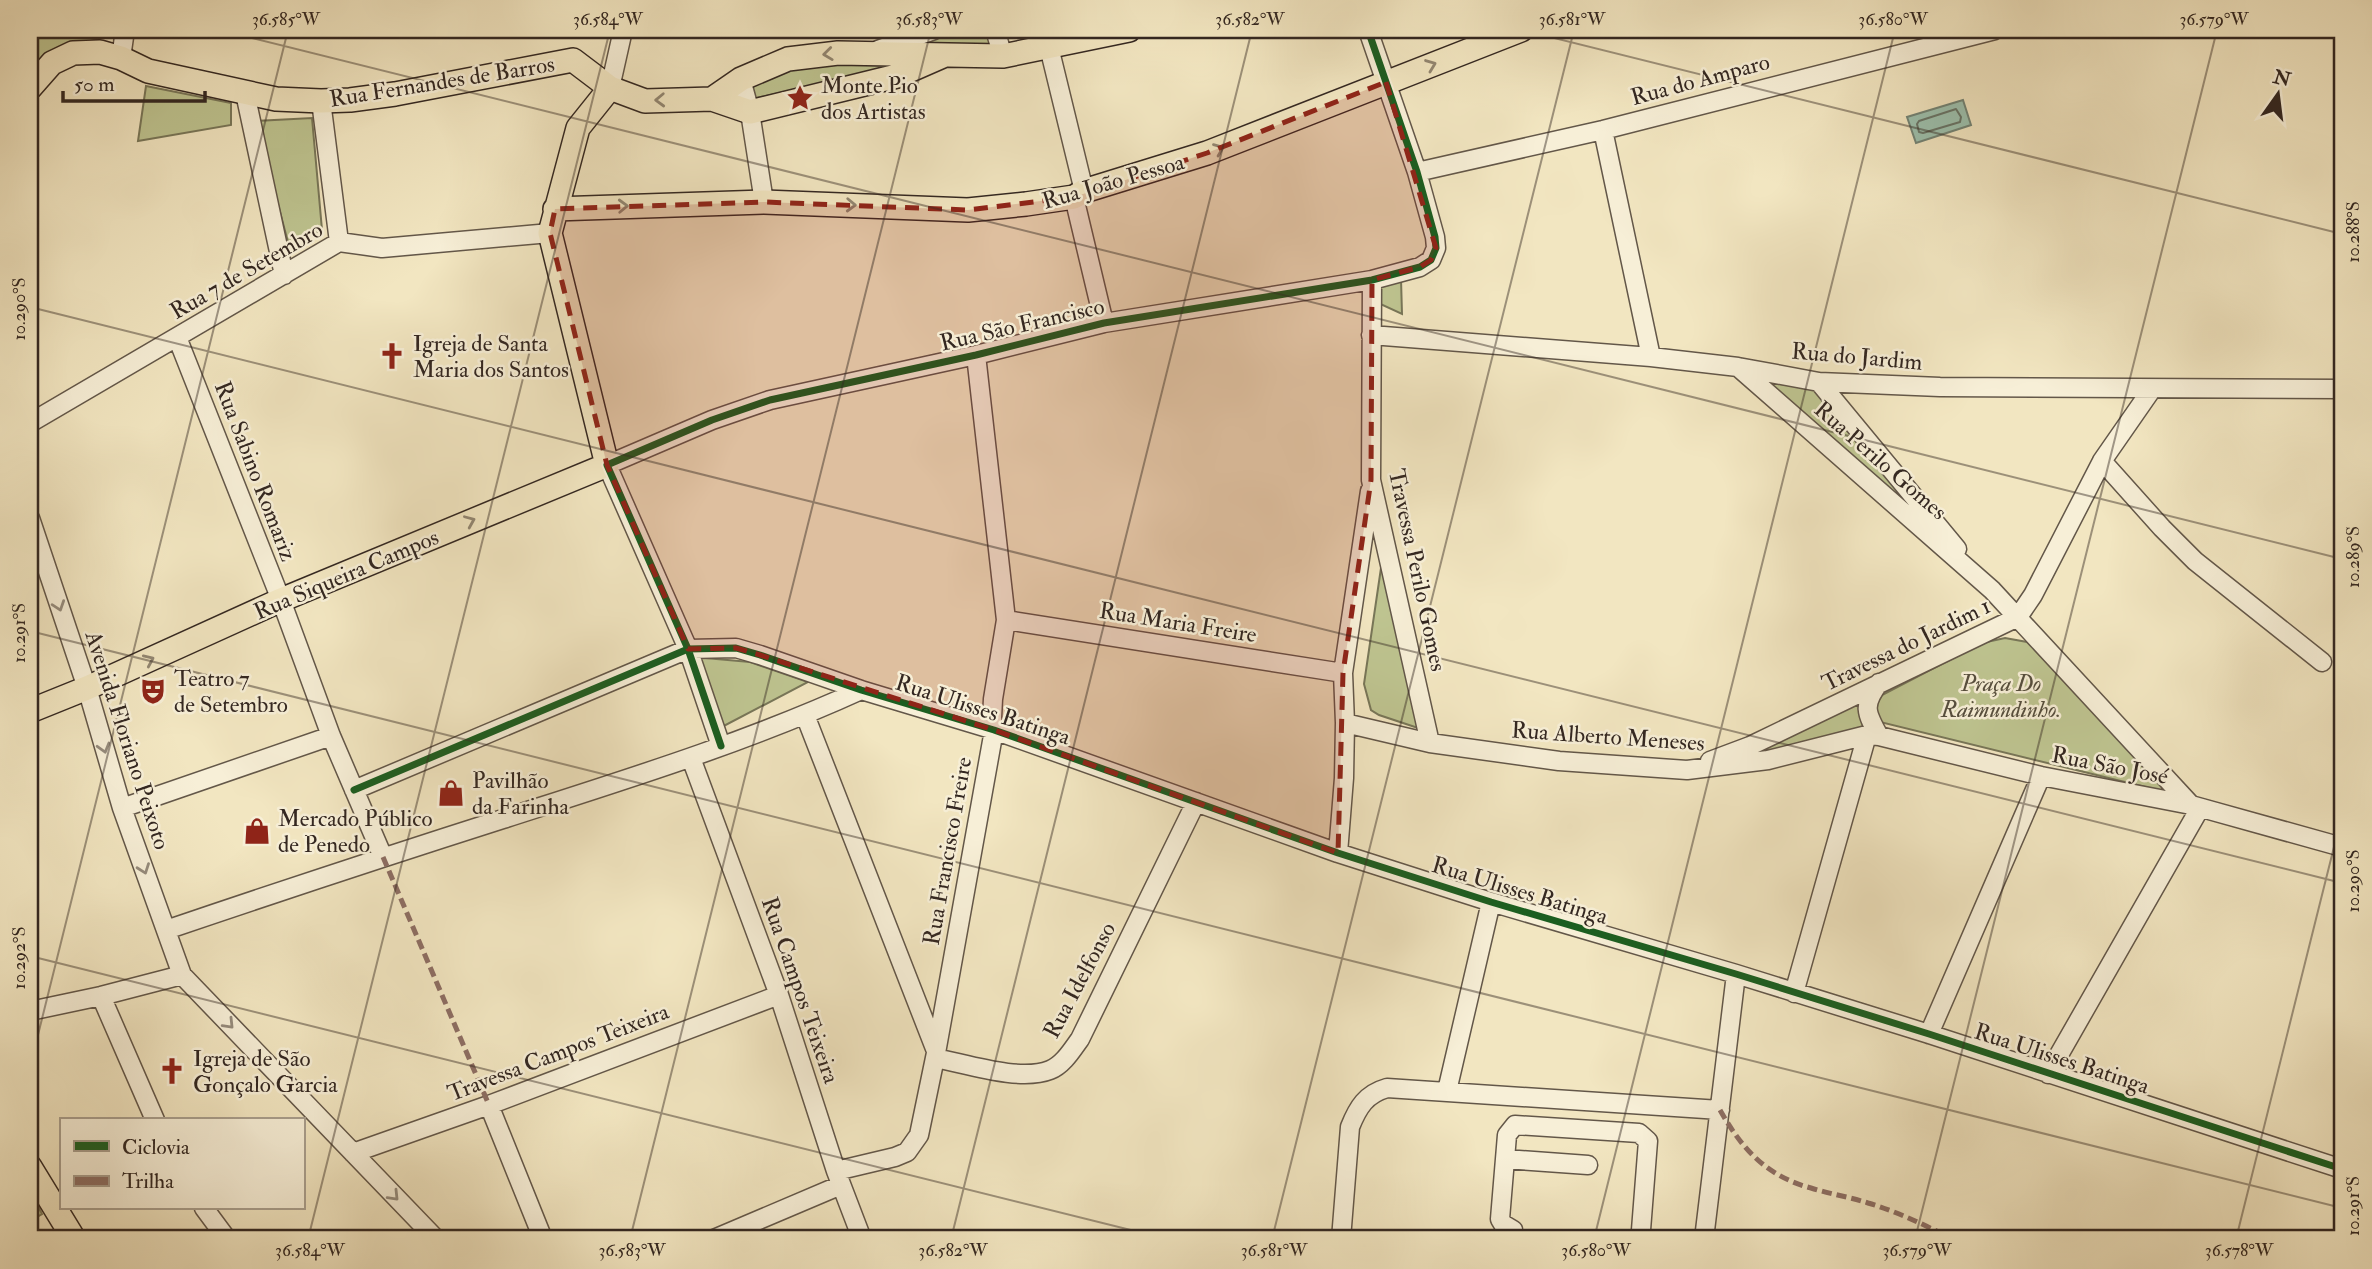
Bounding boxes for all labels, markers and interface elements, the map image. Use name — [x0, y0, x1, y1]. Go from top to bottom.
text: 36.585°W — [252, 8, 321, 31]
text: 36.584°W — [573, 8, 644, 31]
text: 36.583°W — [895, 8, 963, 31]
text: 36.582°W — [1215, 8, 1285, 31]
text: 36.581°W — [1539, 8, 1606, 31]
text: 36.580°W — [1858, 8, 1928, 31]
text: 36.579°W — [2179, 8, 2249, 31]
one-way arrow — [822, 47, 833, 62]
street label: Rua do Amparo — [1627, 47, 1773, 113]
street label: Rua Fernandes de Barros — [327, 49, 557, 114]
one-way arrow — [1424, 59, 1436, 73]
scale bar — [63, 60, 205, 104]
north arrow — [2242, 60, 2312, 130]
text: N — [2270, 65, 2294, 92]
text: 50 m — [74, 71, 115, 98]
place label: Monte Pio dos Artistas — [821, 71, 926, 126]
place icon: Monte Pio dos Artistas — [785, 83, 815, 113]
one-way arrow — [654, 93, 665, 108]
one-way arrow — [1212, 143, 1224, 157]
street label: Rua João Pessoa — [1039, 147, 1188, 216]
one-way arrow — [845, 198, 856, 213]
one-way arrow — [618, 199, 629, 214]
text: 10.288°S — [2342, 201, 2365, 263]
street label: Rua 7 de Setembro — [165, 215, 328, 326]
text: 10.290°S — [8, 278, 31, 340]
street label: Rua São Francisco — [937, 291, 1107, 357]
place label: Igreja de Santa Maria dos Santos — [413, 329, 569, 384]
street label: Rua do Jardim — [1790, 336, 1924, 377]
church icon: Igreja de Santa Maria dos Santos — [377, 341, 407, 371]
street label: Rua Sabino Romariz — [208, 377, 303, 565]
street label: Rua Perilo Gomes — [1808, 395, 1953, 526]
street label: Travessa Perilo Gomes — [1382, 466, 1453, 674]
one-way arrow — [464, 516, 476, 530]
street label: Rua Siqueira Campos — [249, 522, 444, 627]
text: 10.289°S — [2342, 526, 2365, 588]
street label: Travessa do Jardim 1 — [1817, 591, 1995, 698]
street label: Rua Maria Freire — [1097, 596, 1259, 649]
one-way arrow — [51, 600, 65, 612]
text: 10.291°S — [8, 603, 31, 663]
street label: Avenida Floriano Peixoto — [78, 626, 177, 853]
one-way arrow — [142, 654, 154, 668]
place label: Teatro 7 de Setembro — [174, 664, 288, 719]
street label: Rua Ulisses Batinga — [892, 667, 1075, 752]
park label: Praça Do Raimundinho. — [1940, 669, 2061, 724]
theatre icon: Teatro 7 de Setembro — [138, 676, 168, 706]
street label: Rua Alberto Meneses — [1510, 715, 1706, 758]
street label: Rua São José — [2049, 740, 2171, 791]
one-way arrow — [96, 742, 111, 754]
street label: Rua Francisco Freire — [917, 754, 978, 948]
place label: Pavilhão da Farinha — [472, 766, 569, 821]
shop icon: Pavilhão da Farinha — [436, 778, 466, 808]
place label: Mercado Público de Penedo — [278, 804, 433, 859]
shop icon: Mercado Público de Penedo — [242, 816, 272, 846]
street label: Rua Ulisses Batinga — [1428, 850, 1612, 931]
text: 10.290°S — [2342, 850, 2365, 912]
one-way arrow — [136, 863, 150, 875]
street label: Rua Campos Teixeira — [754, 893, 846, 1088]
street label: Rua Idelfonso — [1037, 917, 1122, 1043]
text: 10.292°S — [8, 927, 31, 989]
street label: Travessa Campos Teixeira — [443, 997, 674, 1109]
one-way arrow — [221, 1016, 234, 1029]
street label: Rua Ulisses Batinga — [1971, 1016, 2154, 1101]
place label: Igreja de São Gonçalo Garcia — [193, 1044, 338, 1099]
church icon: Igreja de São Gonçalo Garcia — [157, 1056, 187, 1086]
legend — [60, 1118, 304, 1210]
text: Ciclovia — [122, 1134, 190, 1161]
text: Trilha — [122, 1168, 174, 1195]
text: 10.291°S — [2342, 1176, 2365, 1236]
one-way arrow — [386, 1188, 399, 1201]
text: 36.584°W — [275, 1239, 346, 1262]
text: 36.583°W — [598, 1239, 666, 1262]
text: 36.582°W — [918, 1239, 988, 1262]
text: 36.581°W — [1241, 1239, 1308, 1262]
text: 36.580°W — [1561, 1239, 1631, 1262]
text: 36.579°W — [1882, 1239, 1952, 1262]
text: 36.578°W — [2205, 1239, 2274, 1262]

